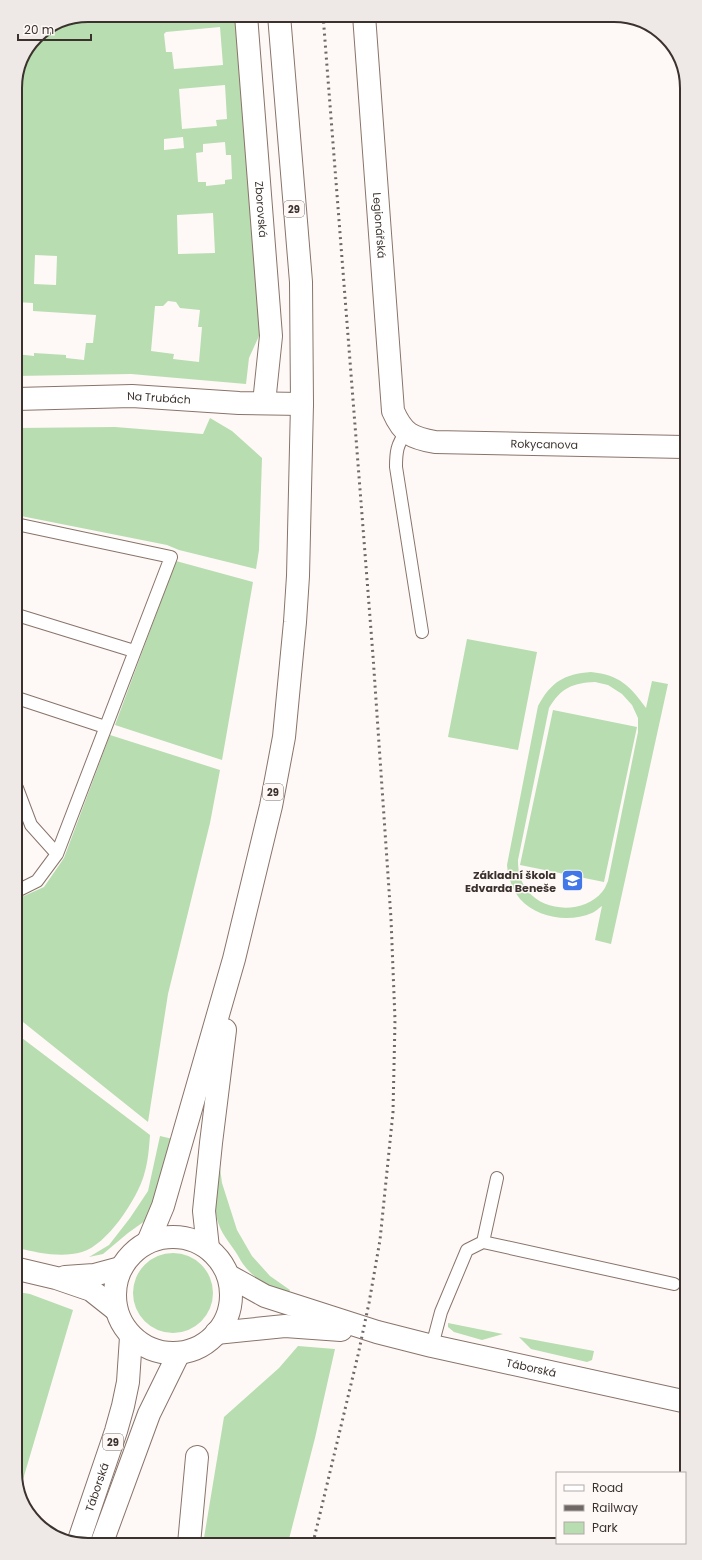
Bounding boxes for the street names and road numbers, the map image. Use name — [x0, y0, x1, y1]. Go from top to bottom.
street label: Zborovská — [251, 181, 271, 238]
street label: Legionářská — [369, 192, 390, 259]
road number: 29 — [284, 201, 304, 217]
street label: Na Trubách — [127, 388, 191, 408]
street label: Rokycanova — [511, 436, 578, 453]
road number: 29 — [263, 784, 283, 800]
street label: Táborská — [505, 1355, 558, 1381]
road number: 29 — [103, 1434, 123, 1450]
street label: Táborská — [81, 1460, 113, 1514]

